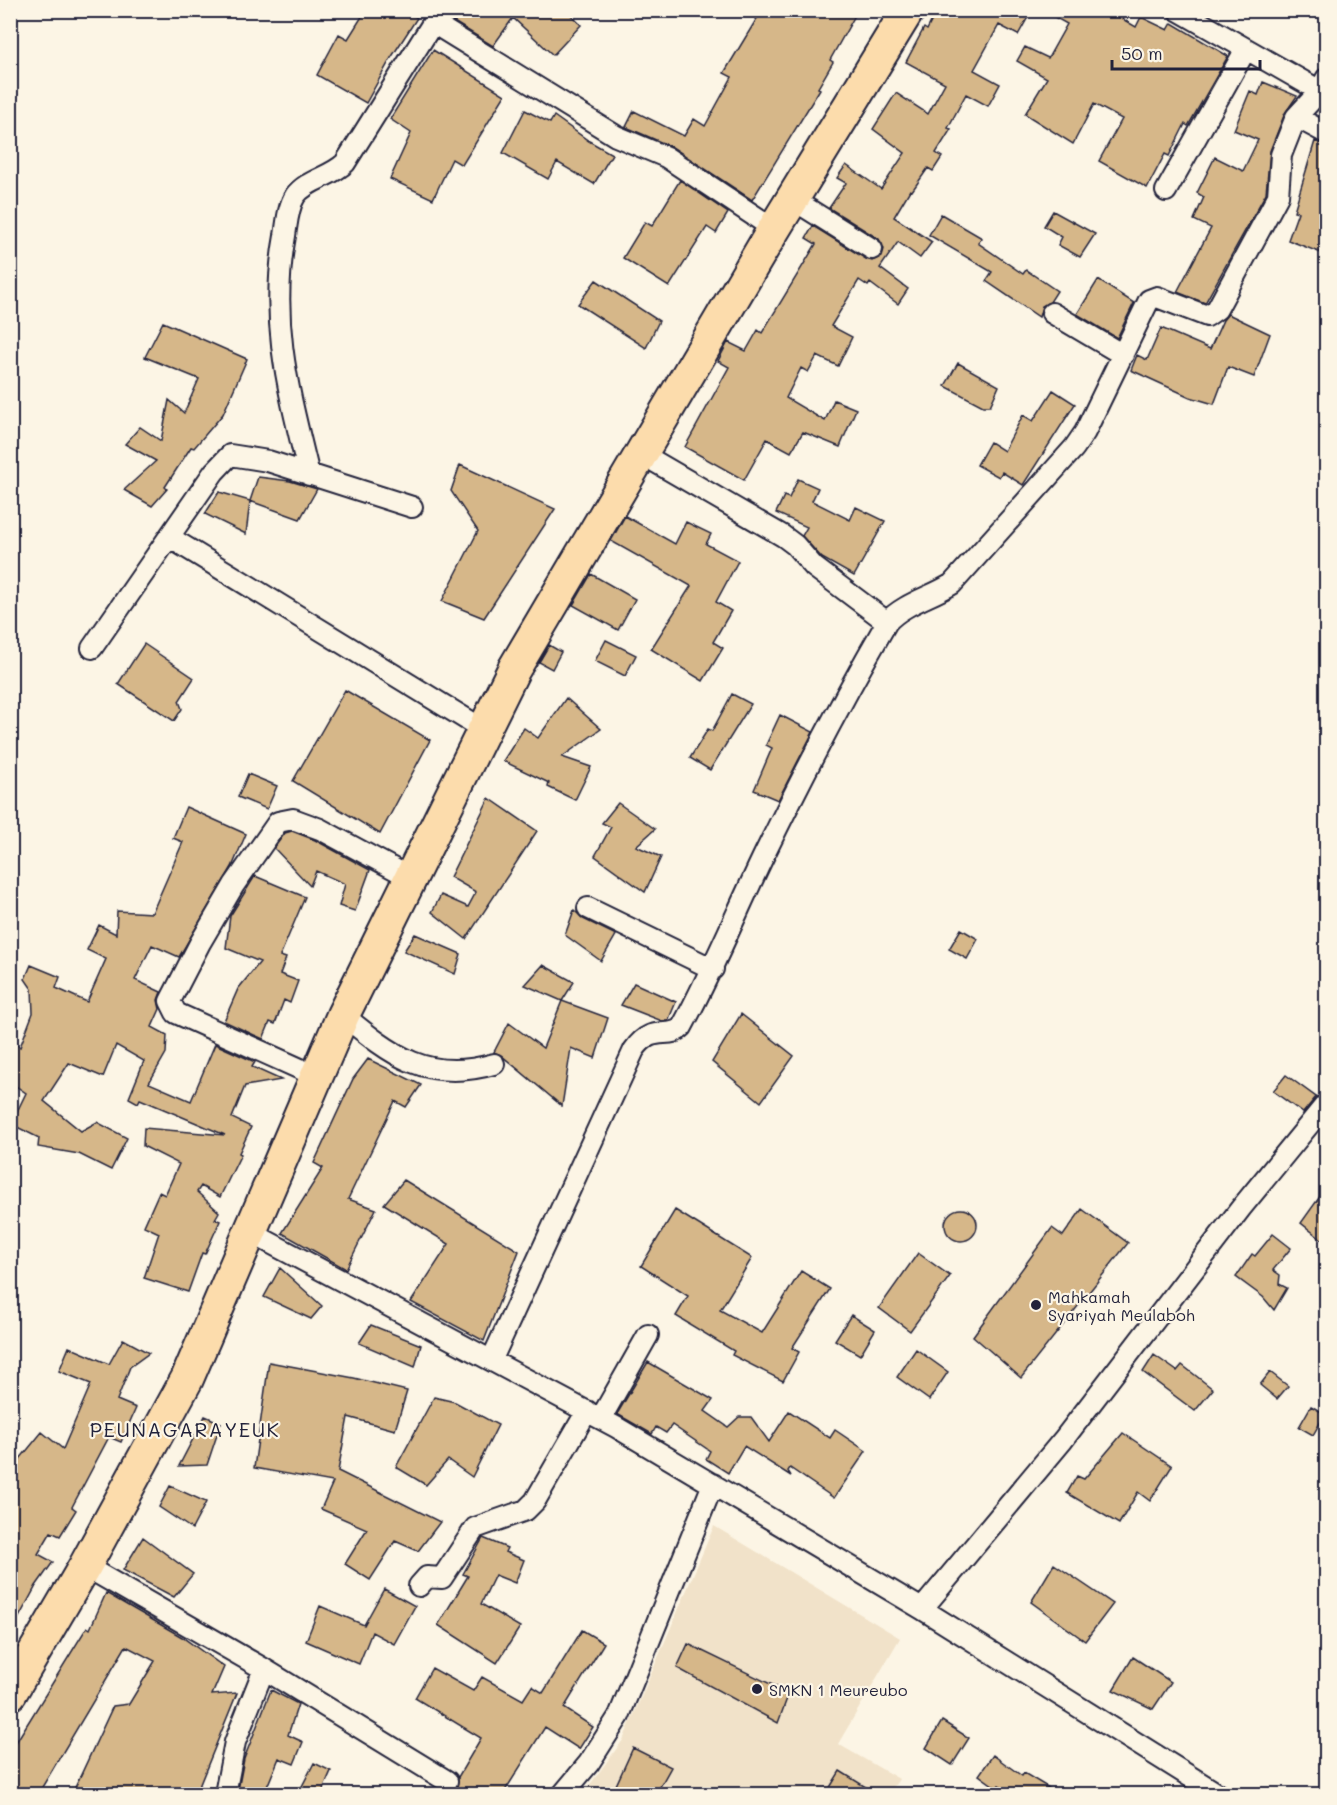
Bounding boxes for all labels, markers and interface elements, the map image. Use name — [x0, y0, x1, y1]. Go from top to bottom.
scale bar — [1112, 33, 1260, 71]
text: 50 m — [1121, 41, 1163, 65]
place label: Mahkamah Syariyah Meulaboh — [1048, 1286, 1195, 1325]
marker: Mahkamah Syariyah Meulaboh — [1029, 1298, 1043, 1312]
district label: PEUNAGARAYEUK — [90, 1416, 280, 1442]
place label: SMKN 1 Meureubo — [769, 1679, 907, 1700]
marker: SMKN 1 Meureubo — [750, 1682, 764, 1696]

